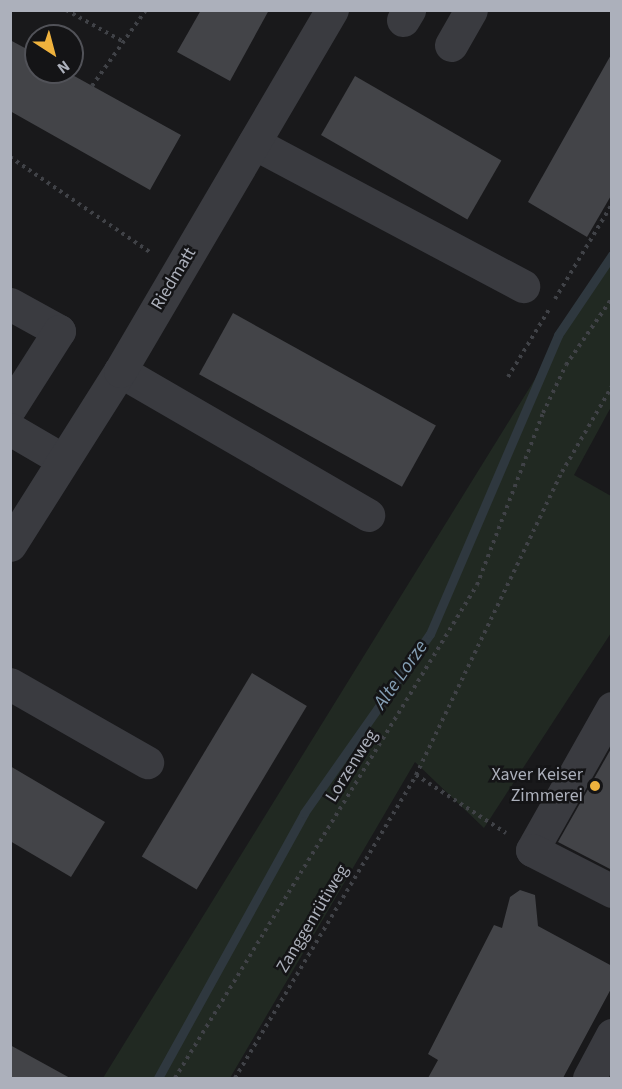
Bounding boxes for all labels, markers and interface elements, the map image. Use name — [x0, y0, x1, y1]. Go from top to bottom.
north arrow — [24, 24, 84, 84]
text: N — [53, 55, 74, 79]
street label: Riedmatt — [147, 244, 201, 314]
water label: Alte Lorze — [369, 636, 433, 714]
street label: Lorzenweg — [321, 726, 383, 806]
place label: Xaver Keiser Zimmerei — [491, 765, 583, 808]
marker: Xaver Keiser Zimmerei — [588, 779, 602, 793]
street label: Zanggenrütiweg — [272, 861, 354, 977]

